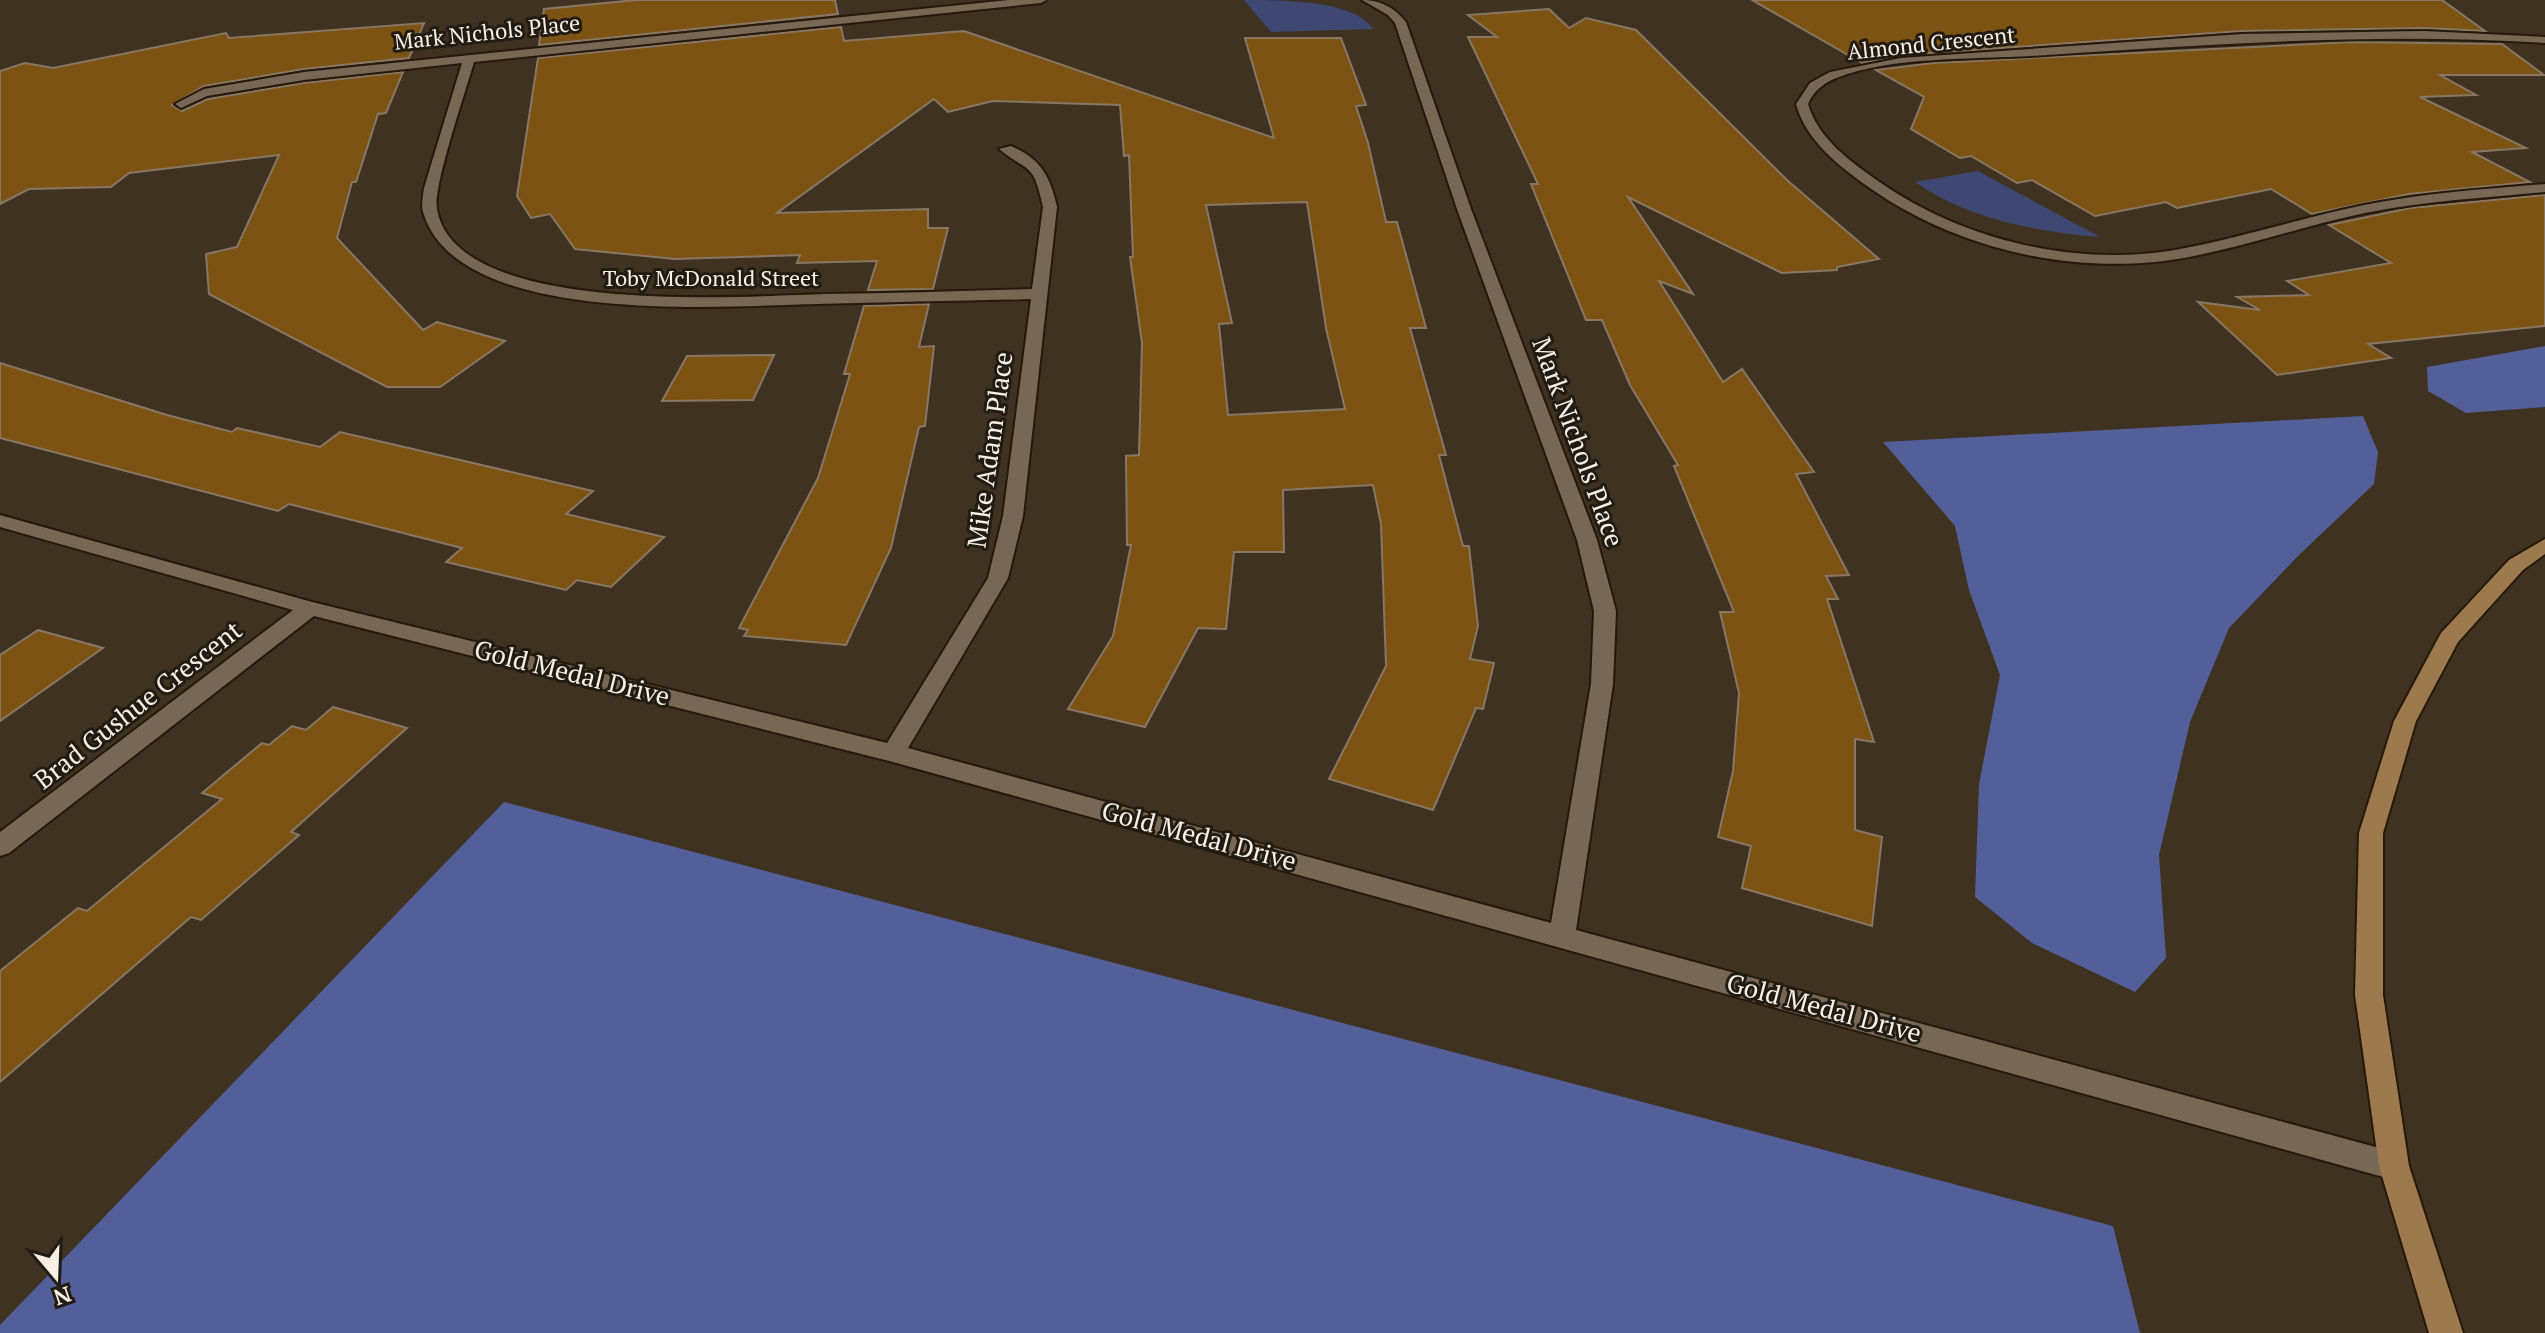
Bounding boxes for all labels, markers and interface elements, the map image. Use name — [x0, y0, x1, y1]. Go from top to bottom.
street label: Mark Nichols Place — [393, 7, 581, 56]
street label: Almond Crescent — [1845, 19, 2016, 66]
street label: Toby McDonald Street — [603, 263, 819, 292]
street label: Mark Nichols Place — [1525, 332, 1633, 551]
street label: Mike Adam Place — [958, 350, 1020, 550]
street label: Brad Gushue Crescent — [27, 612, 248, 796]
street label: Gold Medal Drive — [471, 631, 673, 713]
street label: Gold Medal Drive — [1098, 793, 1300, 877]
street label: Gold Medal Drive — [1723, 965, 1925, 1049]
north arrow — [16, 1237, 96, 1317]
text: N — [50, 1280, 75, 1313]

